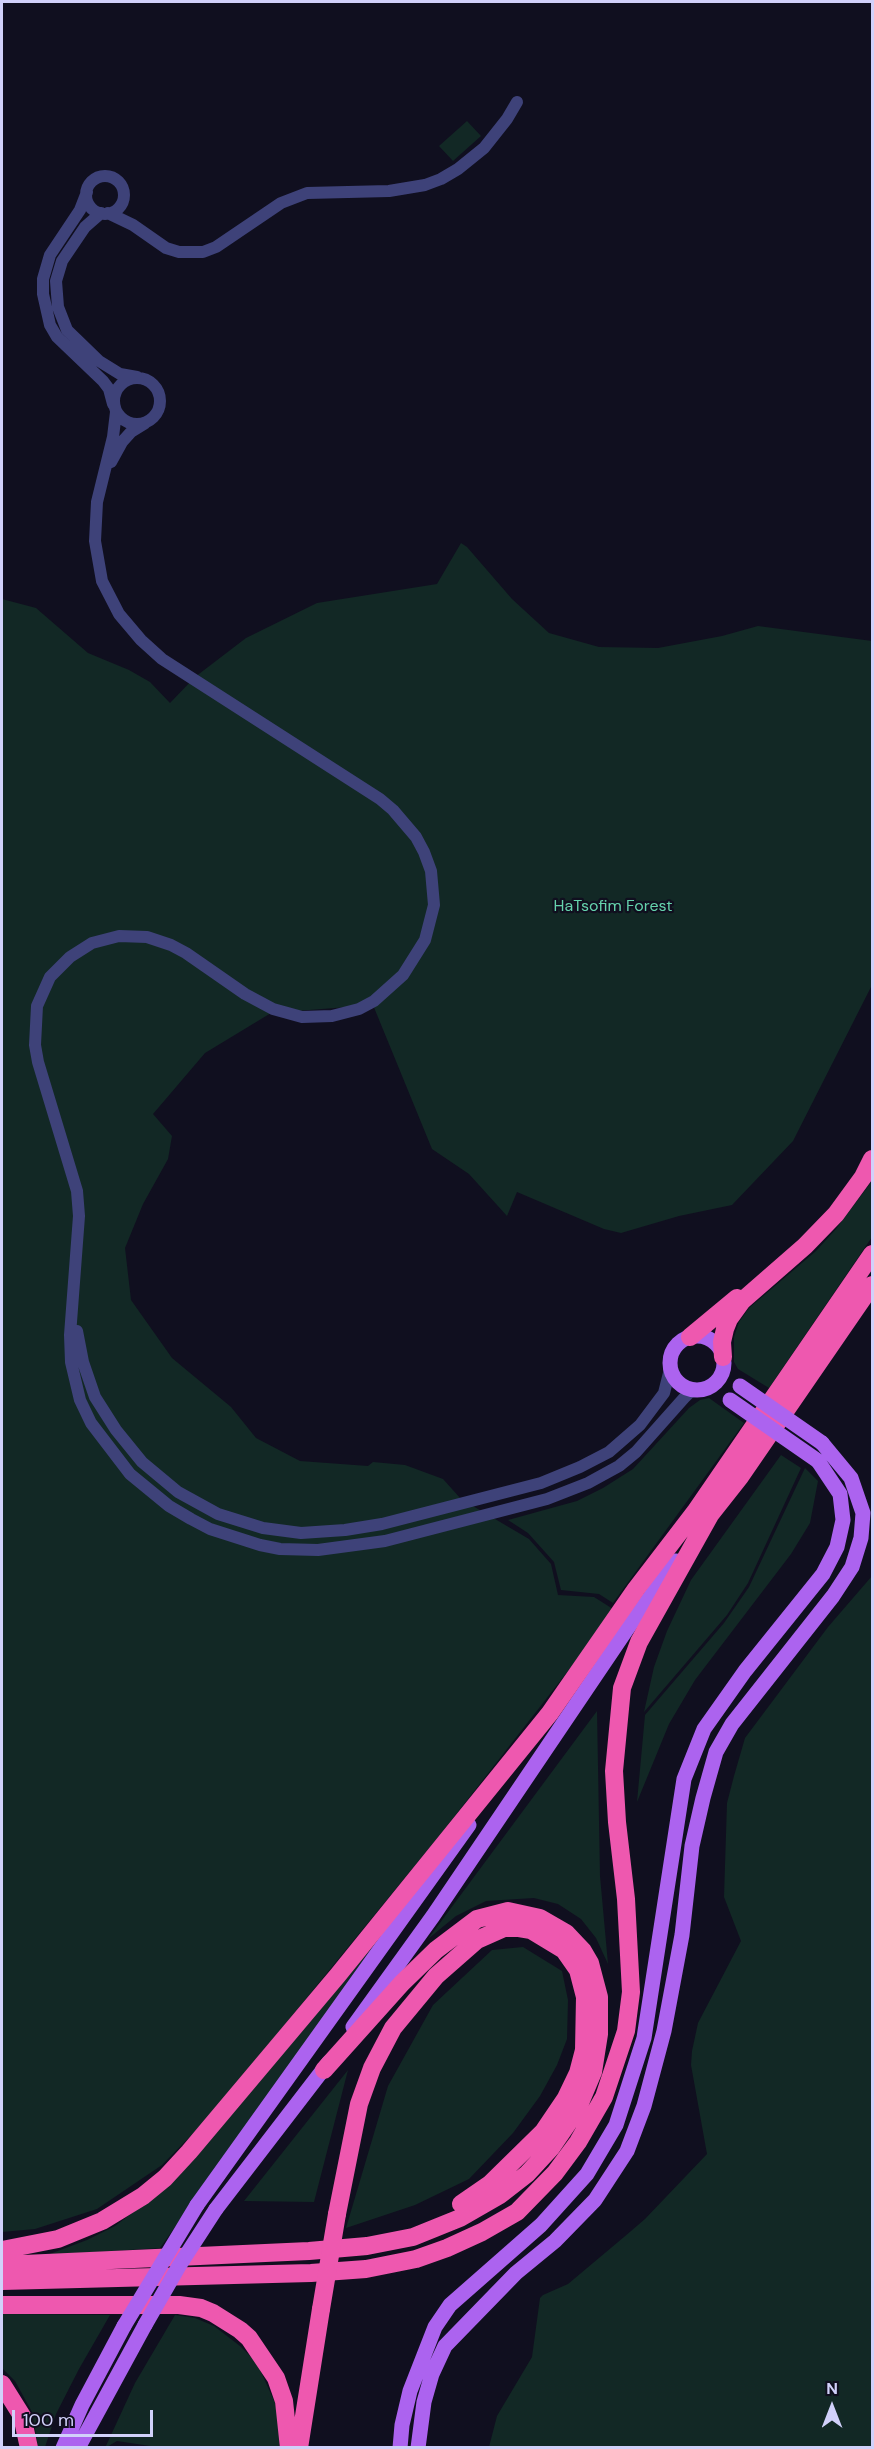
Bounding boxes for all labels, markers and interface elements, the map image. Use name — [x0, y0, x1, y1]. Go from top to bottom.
park label: HaTsofim Forest — [554, 897, 672, 917]
north arrow — [802, 2377, 862, 2437]
text: N — [826, 2378, 838, 2399]
scale bar — [15, 2398, 156, 2436]
text: 100 m — [23, 2408, 74, 2432]

